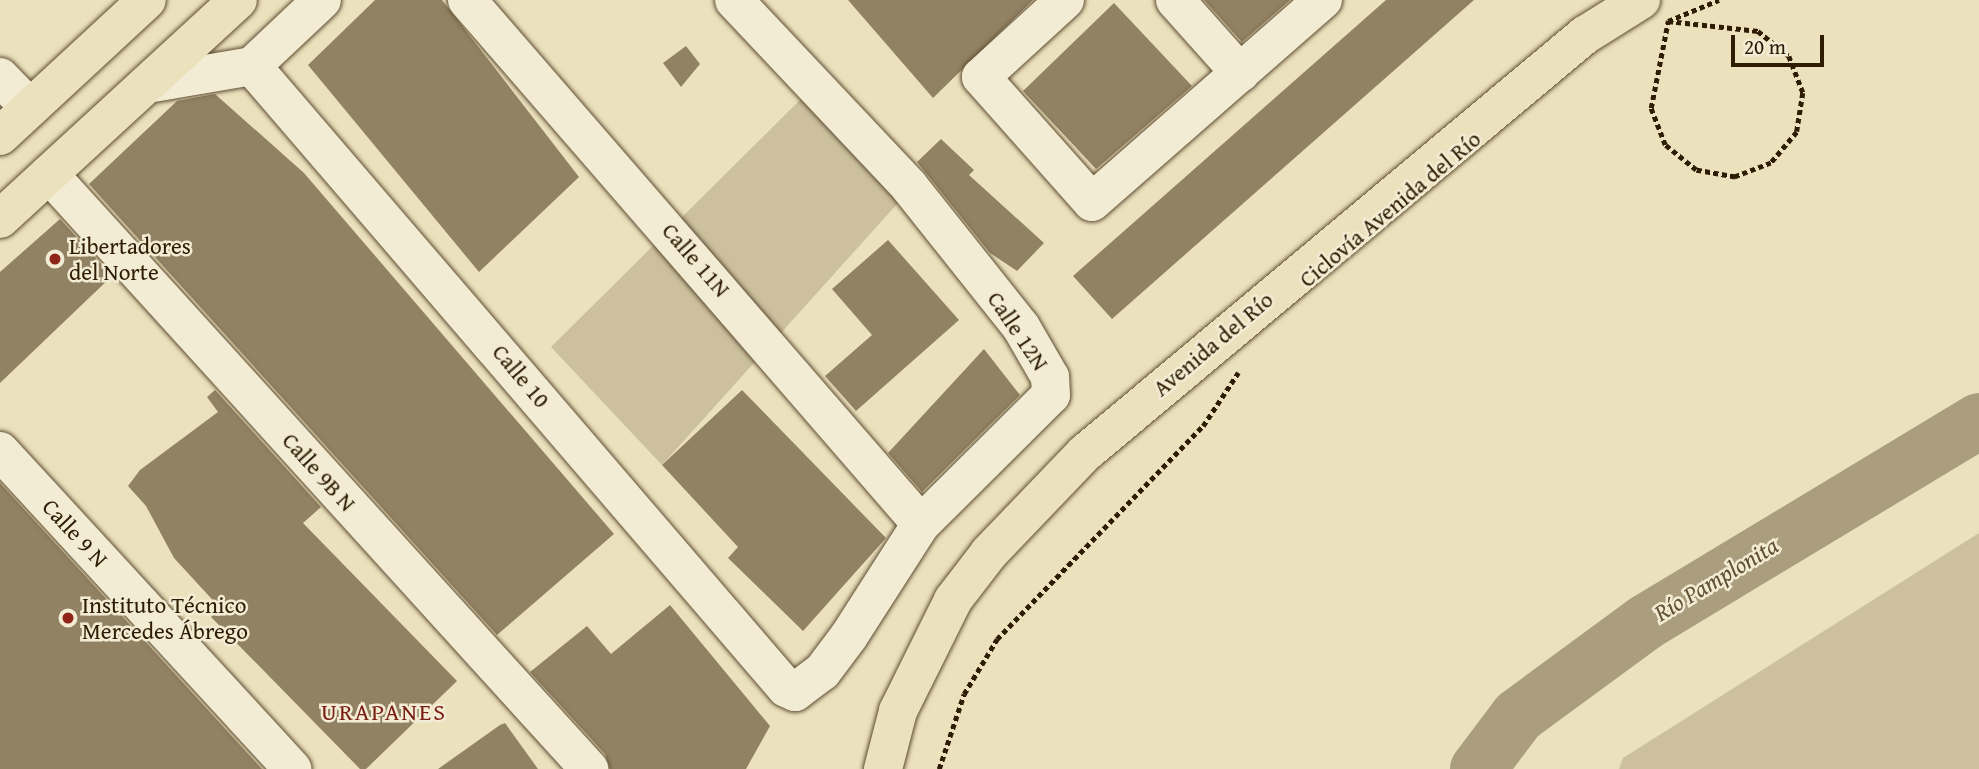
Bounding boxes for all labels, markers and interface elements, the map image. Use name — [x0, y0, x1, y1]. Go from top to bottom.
scale bar — [1734, 21, 1827, 65]
text: 20 m — [1744, 31, 1786, 62]
street label: Ciclovía Avenida del Río — [1294, 125, 1486, 293]
street label: Calle 11N — [656, 217, 736, 303]
place label: Libertadores del Norte — [69, 232, 191, 286]
marker: Libertadores del Norte — [47, 251, 63, 267]
street label: Calle 12N — [982, 286, 1054, 376]
street label: Avenida del Río — [1147, 286, 1279, 402]
street label: Calle 10 — [487, 339, 555, 413]
street label: Calle 9B N — [277, 427, 361, 517]
street label: Calle 9 N — [36, 493, 114, 573]
water label: Río Pamplonita — [1649, 531, 1783, 627]
place label: Instituto Técnico Mercedes Ábrego — [82, 591, 248, 645]
marker: Instituto Técnico Mercedes Ábrego — [60, 610, 76, 626]
district label: URAPANES — [322, 698, 446, 726]

